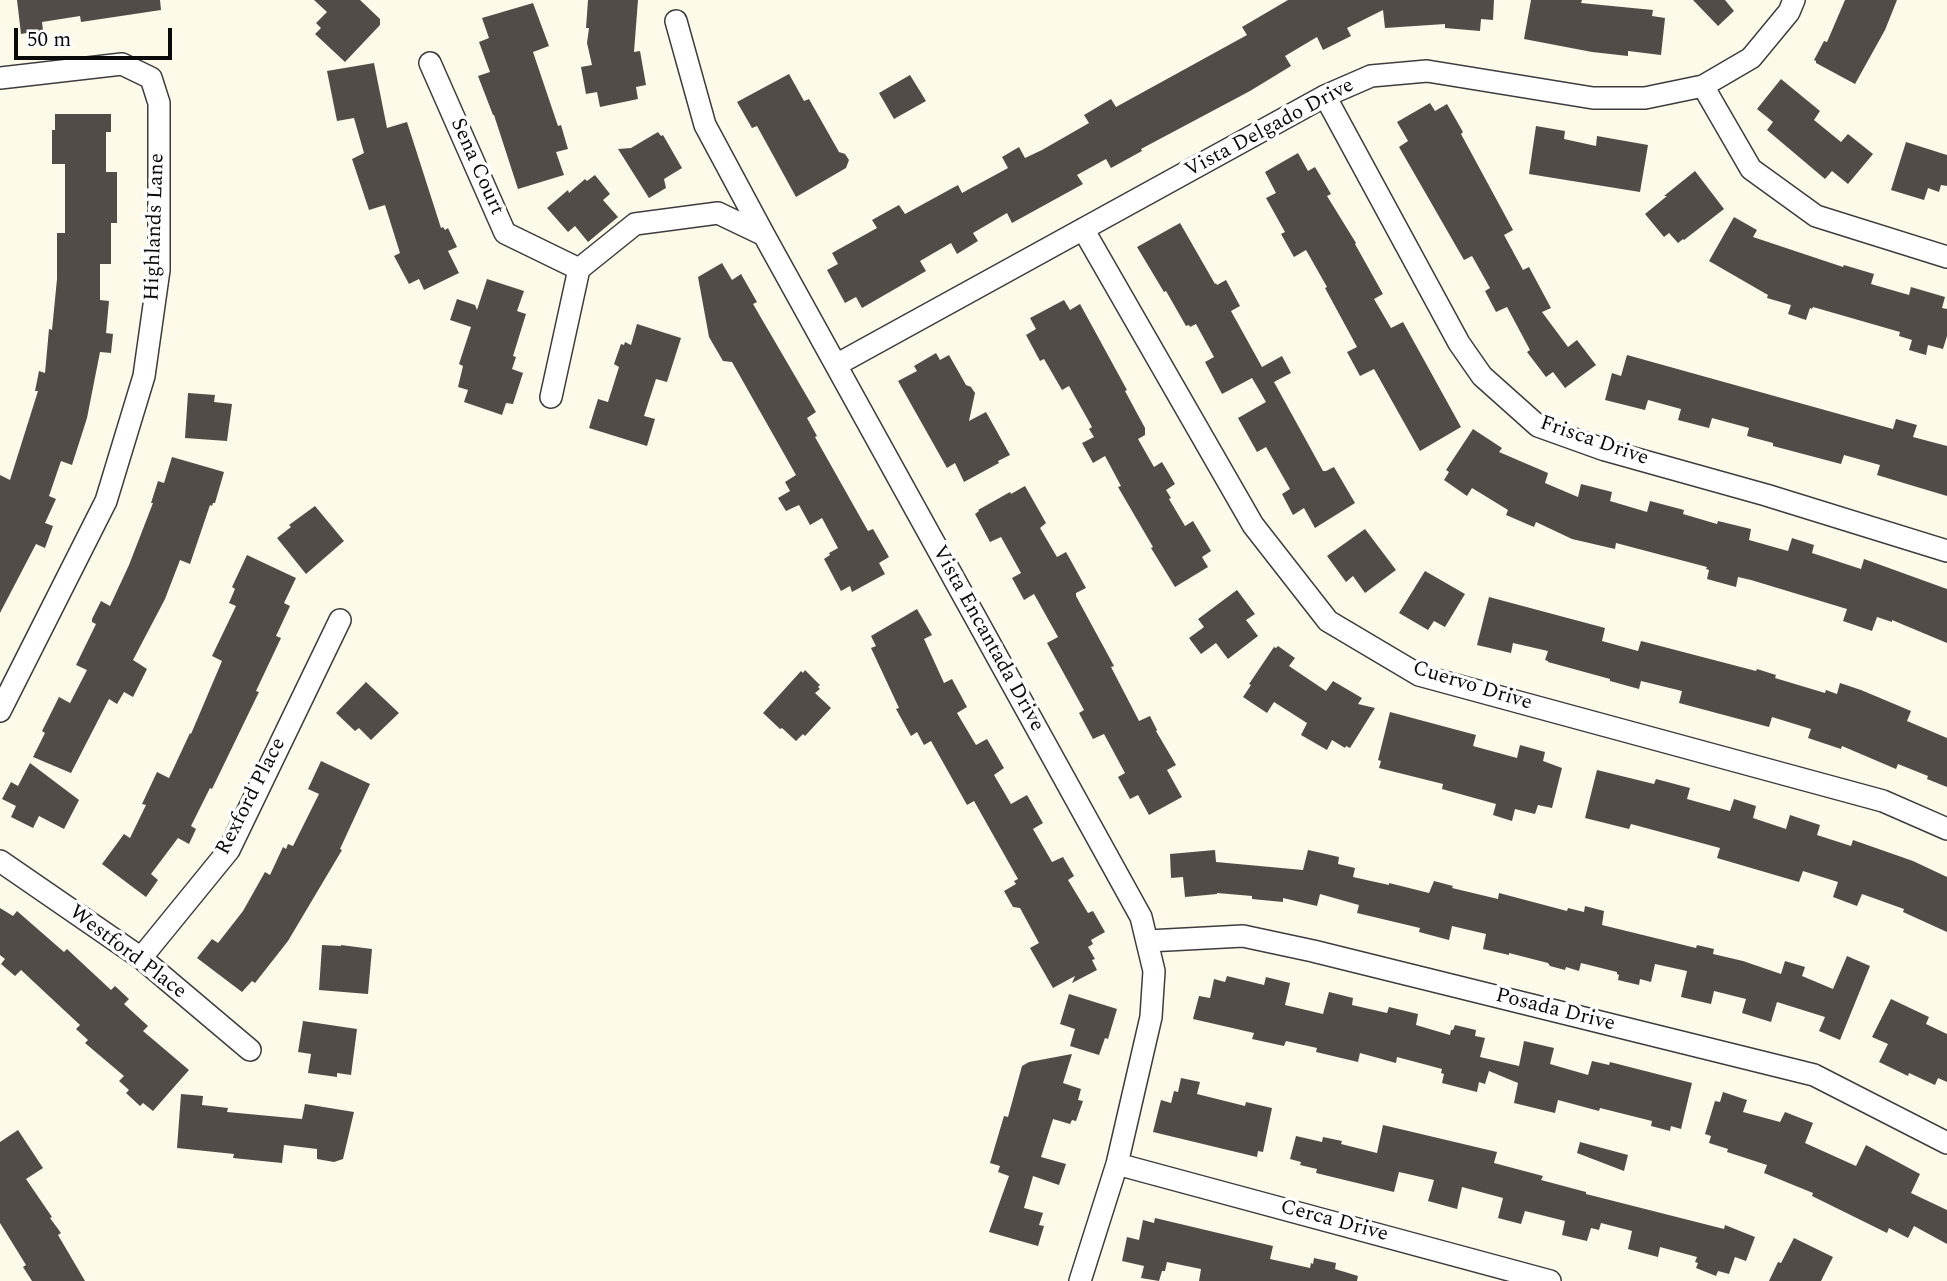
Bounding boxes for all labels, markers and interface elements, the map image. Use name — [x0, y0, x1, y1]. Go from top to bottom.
scale bar — [18, 14, 175, 58]
text: 50 m — [27, 24, 71, 56]
street label: Vista Delgado Drive — [1181, 74, 1359, 184]
street label: Sena Court — [443, 115, 509, 219]
street label: Highlands Lane — [141, 153, 171, 301]
street label: Frisca Drive — [1536, 412, 1652, 472]
street label: Vista Encantada Drive — [925, 542, 1049, 736]
street label: Cuervo Drive — [1409, 657, 1535, 717]
street label: Rexford Place — [212, 734, 292, 860]
street label: Westford Place — [63, 901, 191, 1005]
street label: Posada Drive — [1493, 984, 1617, 1038]
street label: Cerca Drive — [1277, 1195, 1391, 1249]

